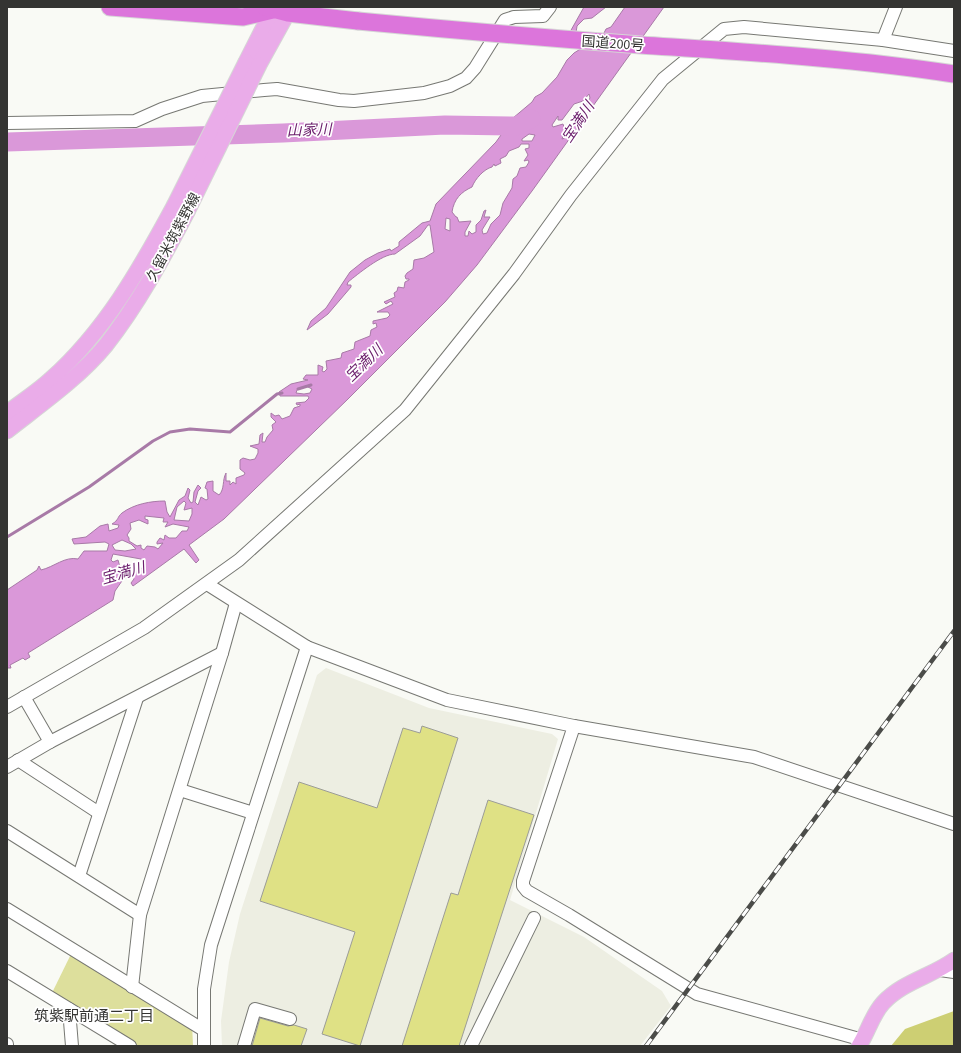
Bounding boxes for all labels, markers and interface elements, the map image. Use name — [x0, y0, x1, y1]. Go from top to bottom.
street label: 国道200号 — [581, 32, 645, 56]
water label: 宝満川 — [557, 96, 601, 147]
water label: 山家川 — [286, 119, 334, 142]
street label: 久留米筑紫野線 — [142, 190, 206, 285]
water label: 宝満川 — [341, 339, 389, 387]
water label: 宝満川 — [99, 557, 150, 590]
district label: 筑紫駅前通二丁目 — [34, 1006, 154, 1027]

